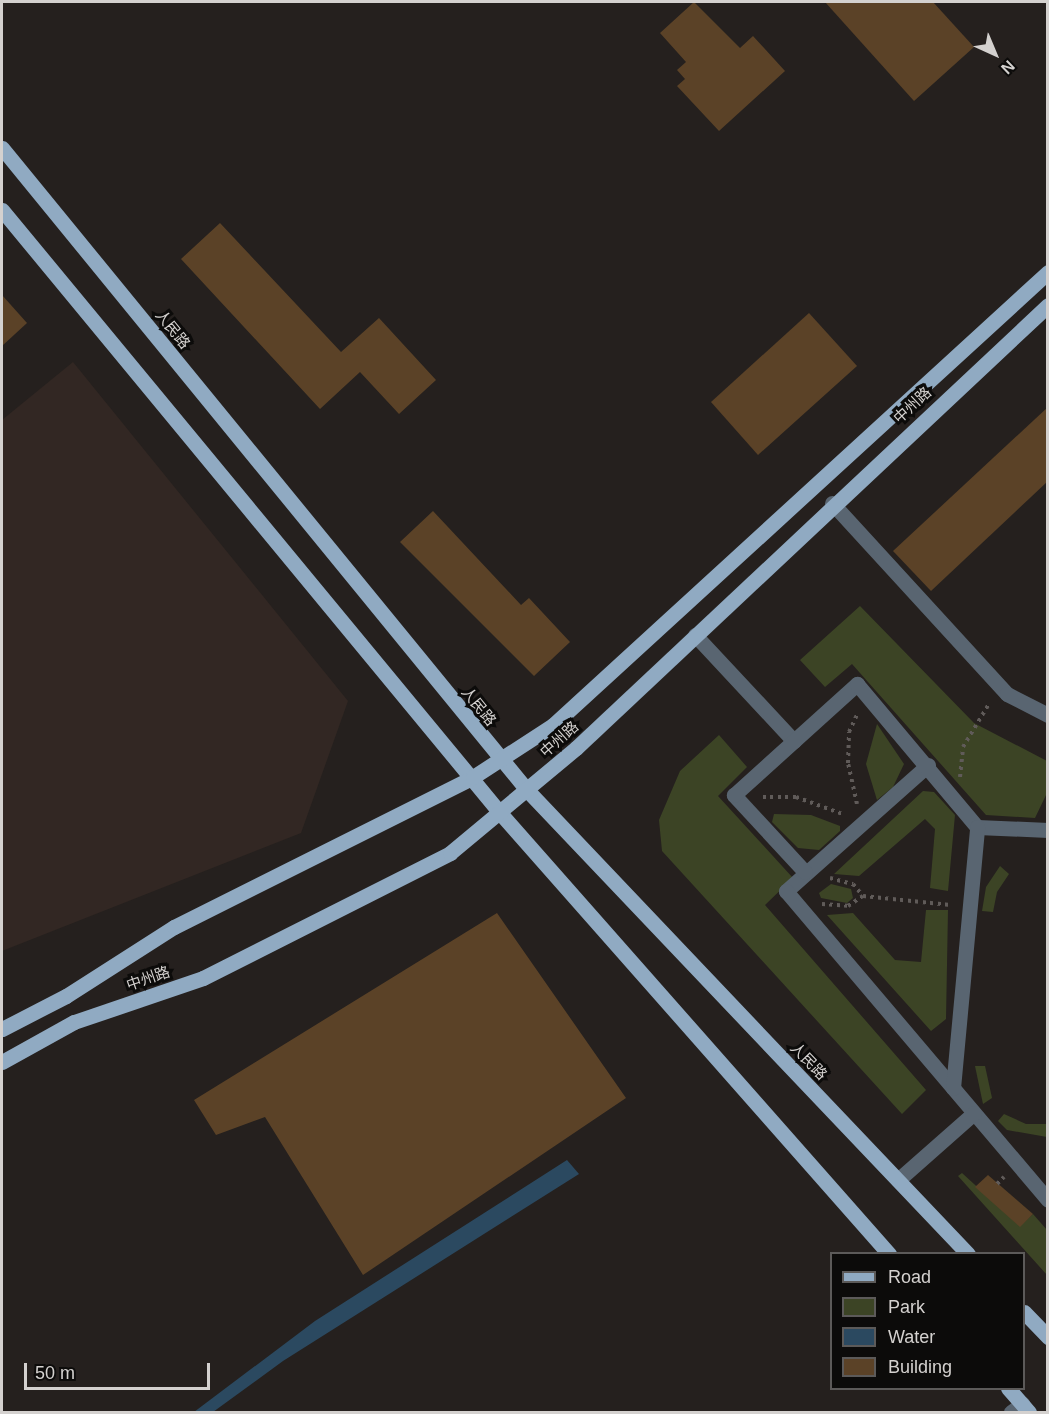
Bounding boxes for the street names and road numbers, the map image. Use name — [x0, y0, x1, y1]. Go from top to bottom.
street label: 人民路 — [152, 306, 194, 352]
street label: 中州路 — [889, 383, 935, 427]
street label: 人民路 — [458, 683, 500, 729]
street label: 中州路 — [536, 717, 582, 761]
street label: 中州路 — [124, 962, 172, 994]
street label: 人民路 — [787, 1039, 831, 1083]

